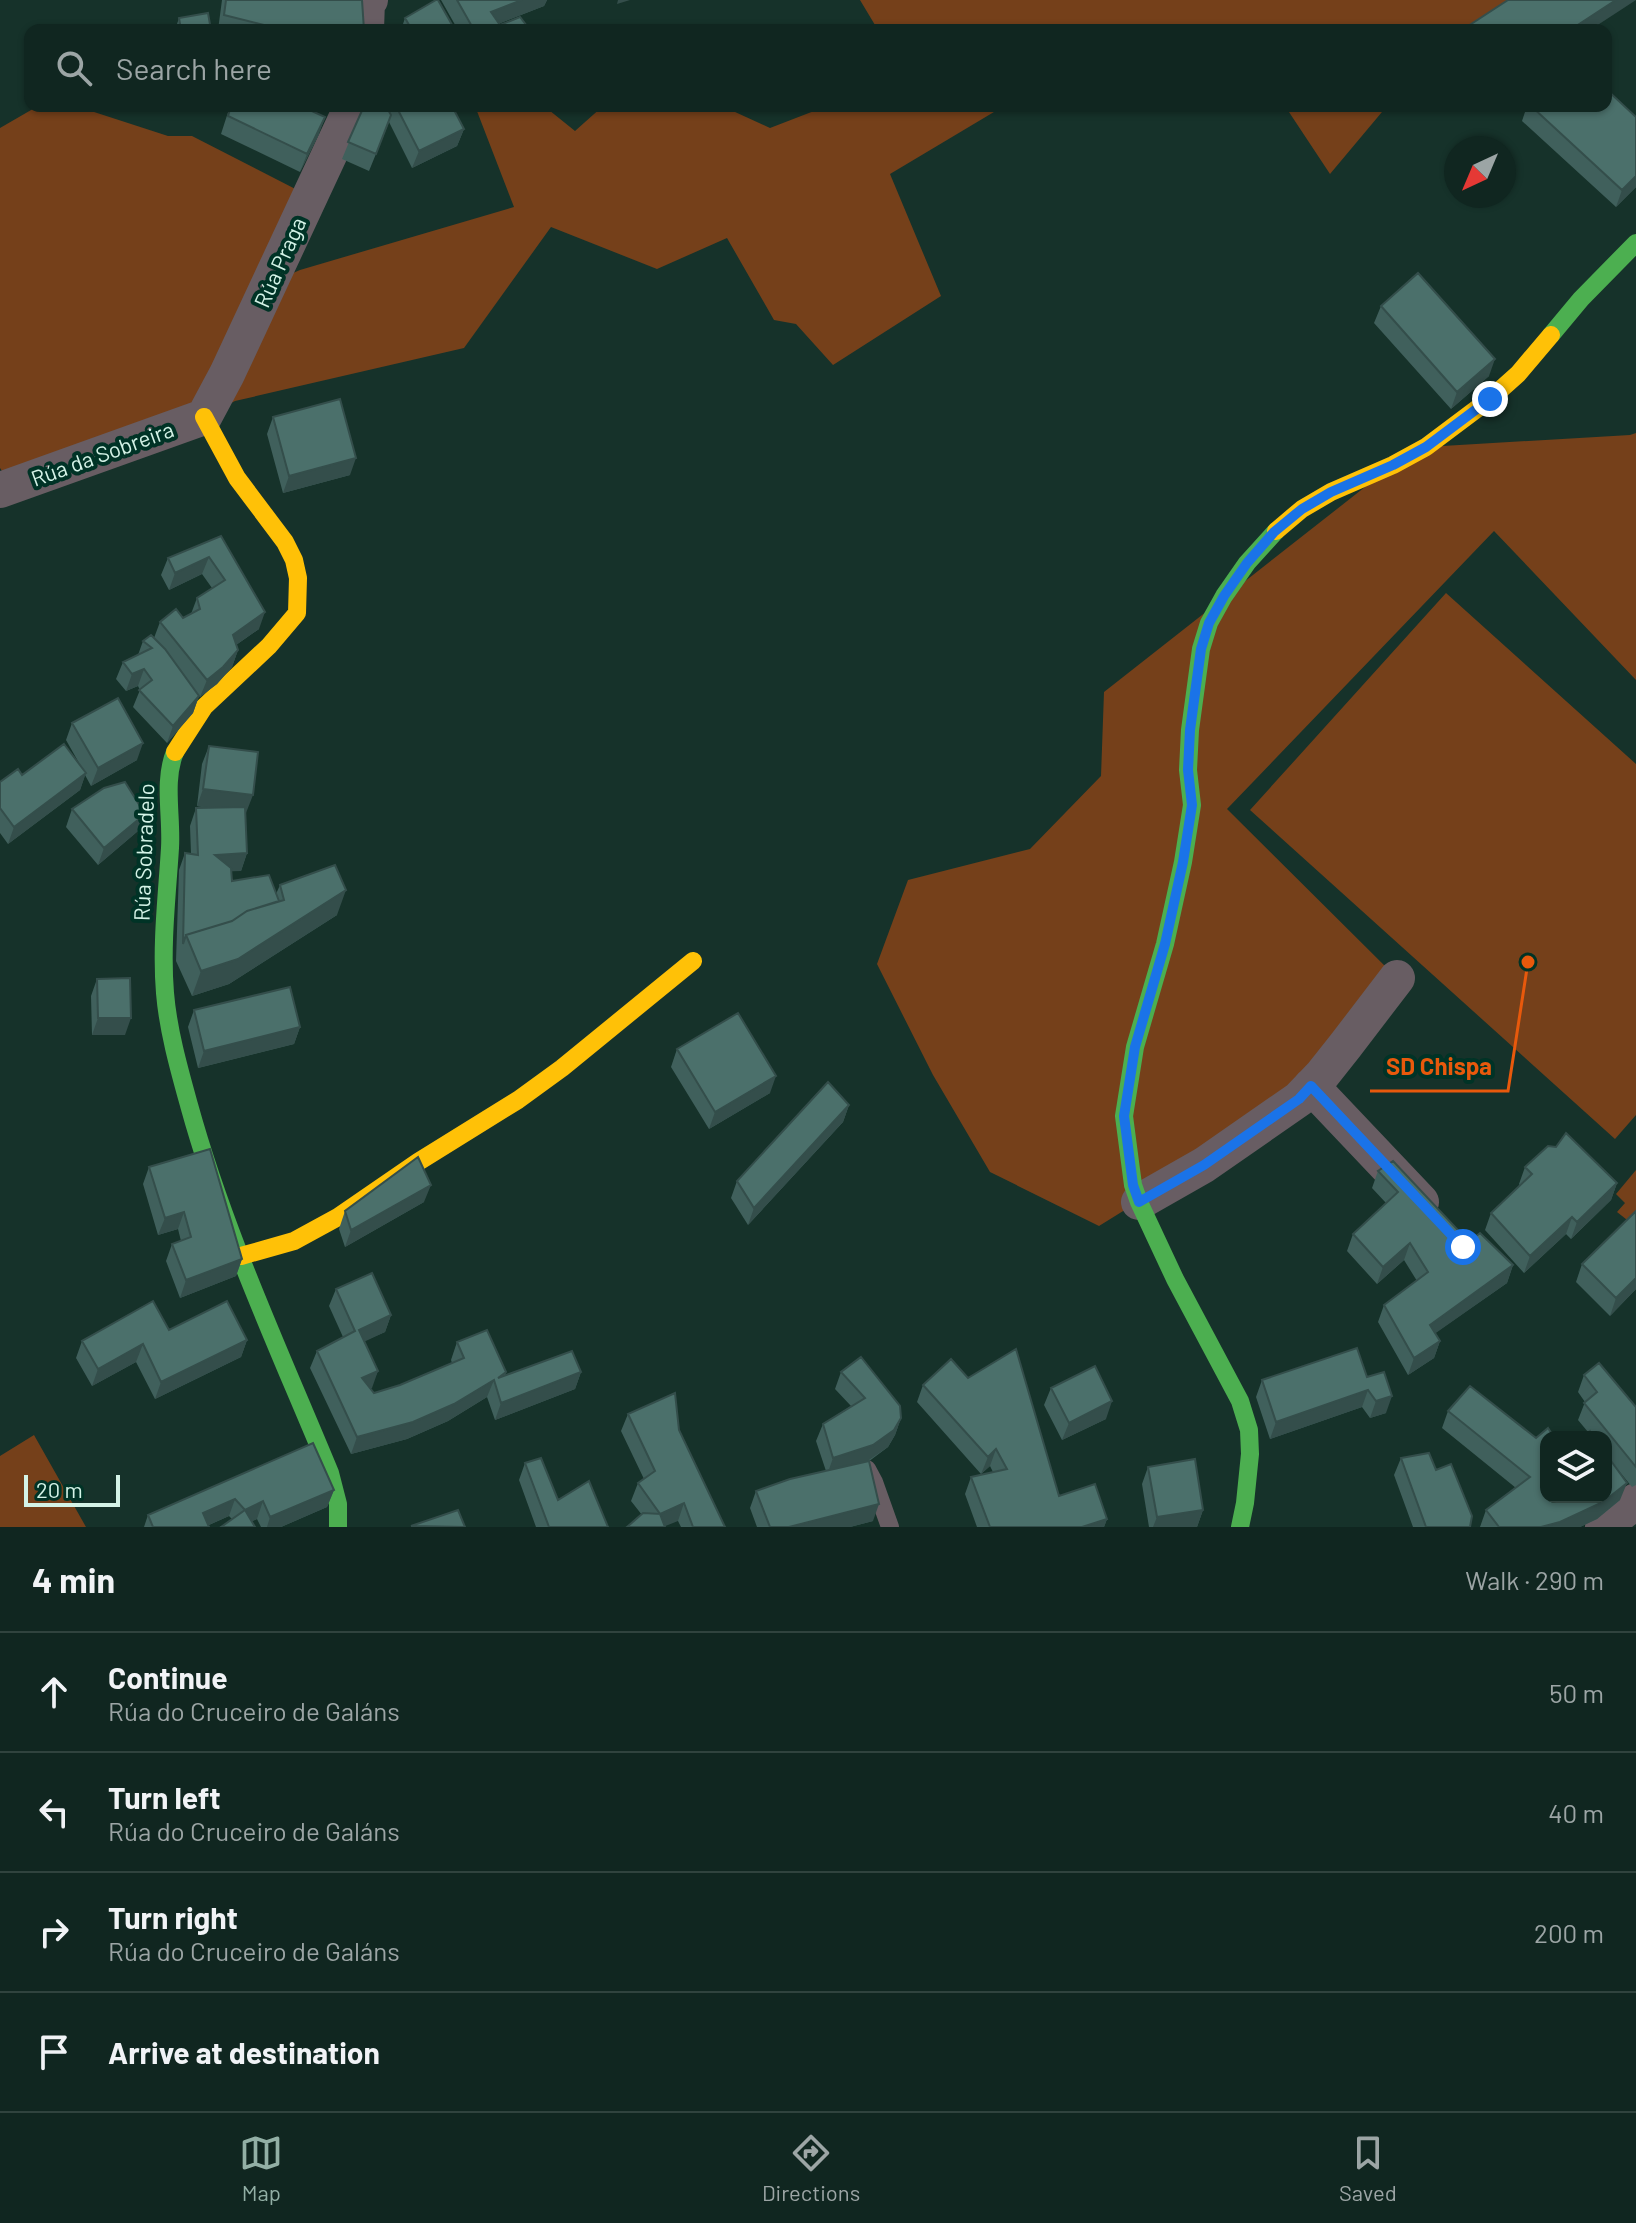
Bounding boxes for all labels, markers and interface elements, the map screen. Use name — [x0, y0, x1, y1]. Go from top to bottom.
search box — [24, 24, 1612, 112]
icon: search — [52, 46, 96, 90]
text: Search here — [116, 50, 272, 86]
north arrow — [1444, 136, 1516, 208]
street label: Rúa Praga — [248, 213, 310, 311]
route end — [1472, 381, 1508, 417]
street label: Rúa da Sobreira — [27, 415, 177, 491]
street label: Rúa Sobradelo — [128, 783, 158, 921]
callout: SD Chispa — [1370, 1043, 1508, 1091]
text: SD Chispa — [1386, 1051, 1492, 1080]
route start — [1445, 1229, 1481, 1265]
map controls — [1540, 1431, 1612, 1503]
button: layers — [1540, 1431, 1612, 1503]
scale bar — [24, 1471, 120, 1507]
text: 20 m — [36, 1476, 83, 1502]
text: 4 min — [32, 1559, 115, 1600]
text: Walk · 290 m — [1465, 1564, 1604, 1595]
text: Continue — [108, 1659, 228, 1695]
icon: ahead — [32, 1670, 76, 1714]
text: 50 m — [1549, 1677, 1604, 1708]
text: Rúa do Cruceiro de Galáns — [108, 1695, 400, 1726]
text: Turn left — [108, 1779, 221, 1815]
icon: left — [32, 1790, 76, 1834]
text: 40 m — [1548, 1797, 1604, 1828]
text: Rúa do Cruceiro de Galáns — [108, 1815, 400, 1846]
text: Turn right — [108, 1899, 238, 1935]
icon: right — [32, 1910, 76, 1954]
text: 200 m — [1534, 1917, 1604, 1948]
text: Rúa do Cruceiro de Galáns — [108, 1935, 400, 1966]
icon: arrive — [32, 2030, 76, 2074]
text: Arrive at destination — [108, 2034, 380, 2070]
tab: Map — [239, 2131, 283, 2205]
tab: Directions — [762, 2131, 860, 2205]
tab: Saved — [1339, 2131, 1397, 2205]

